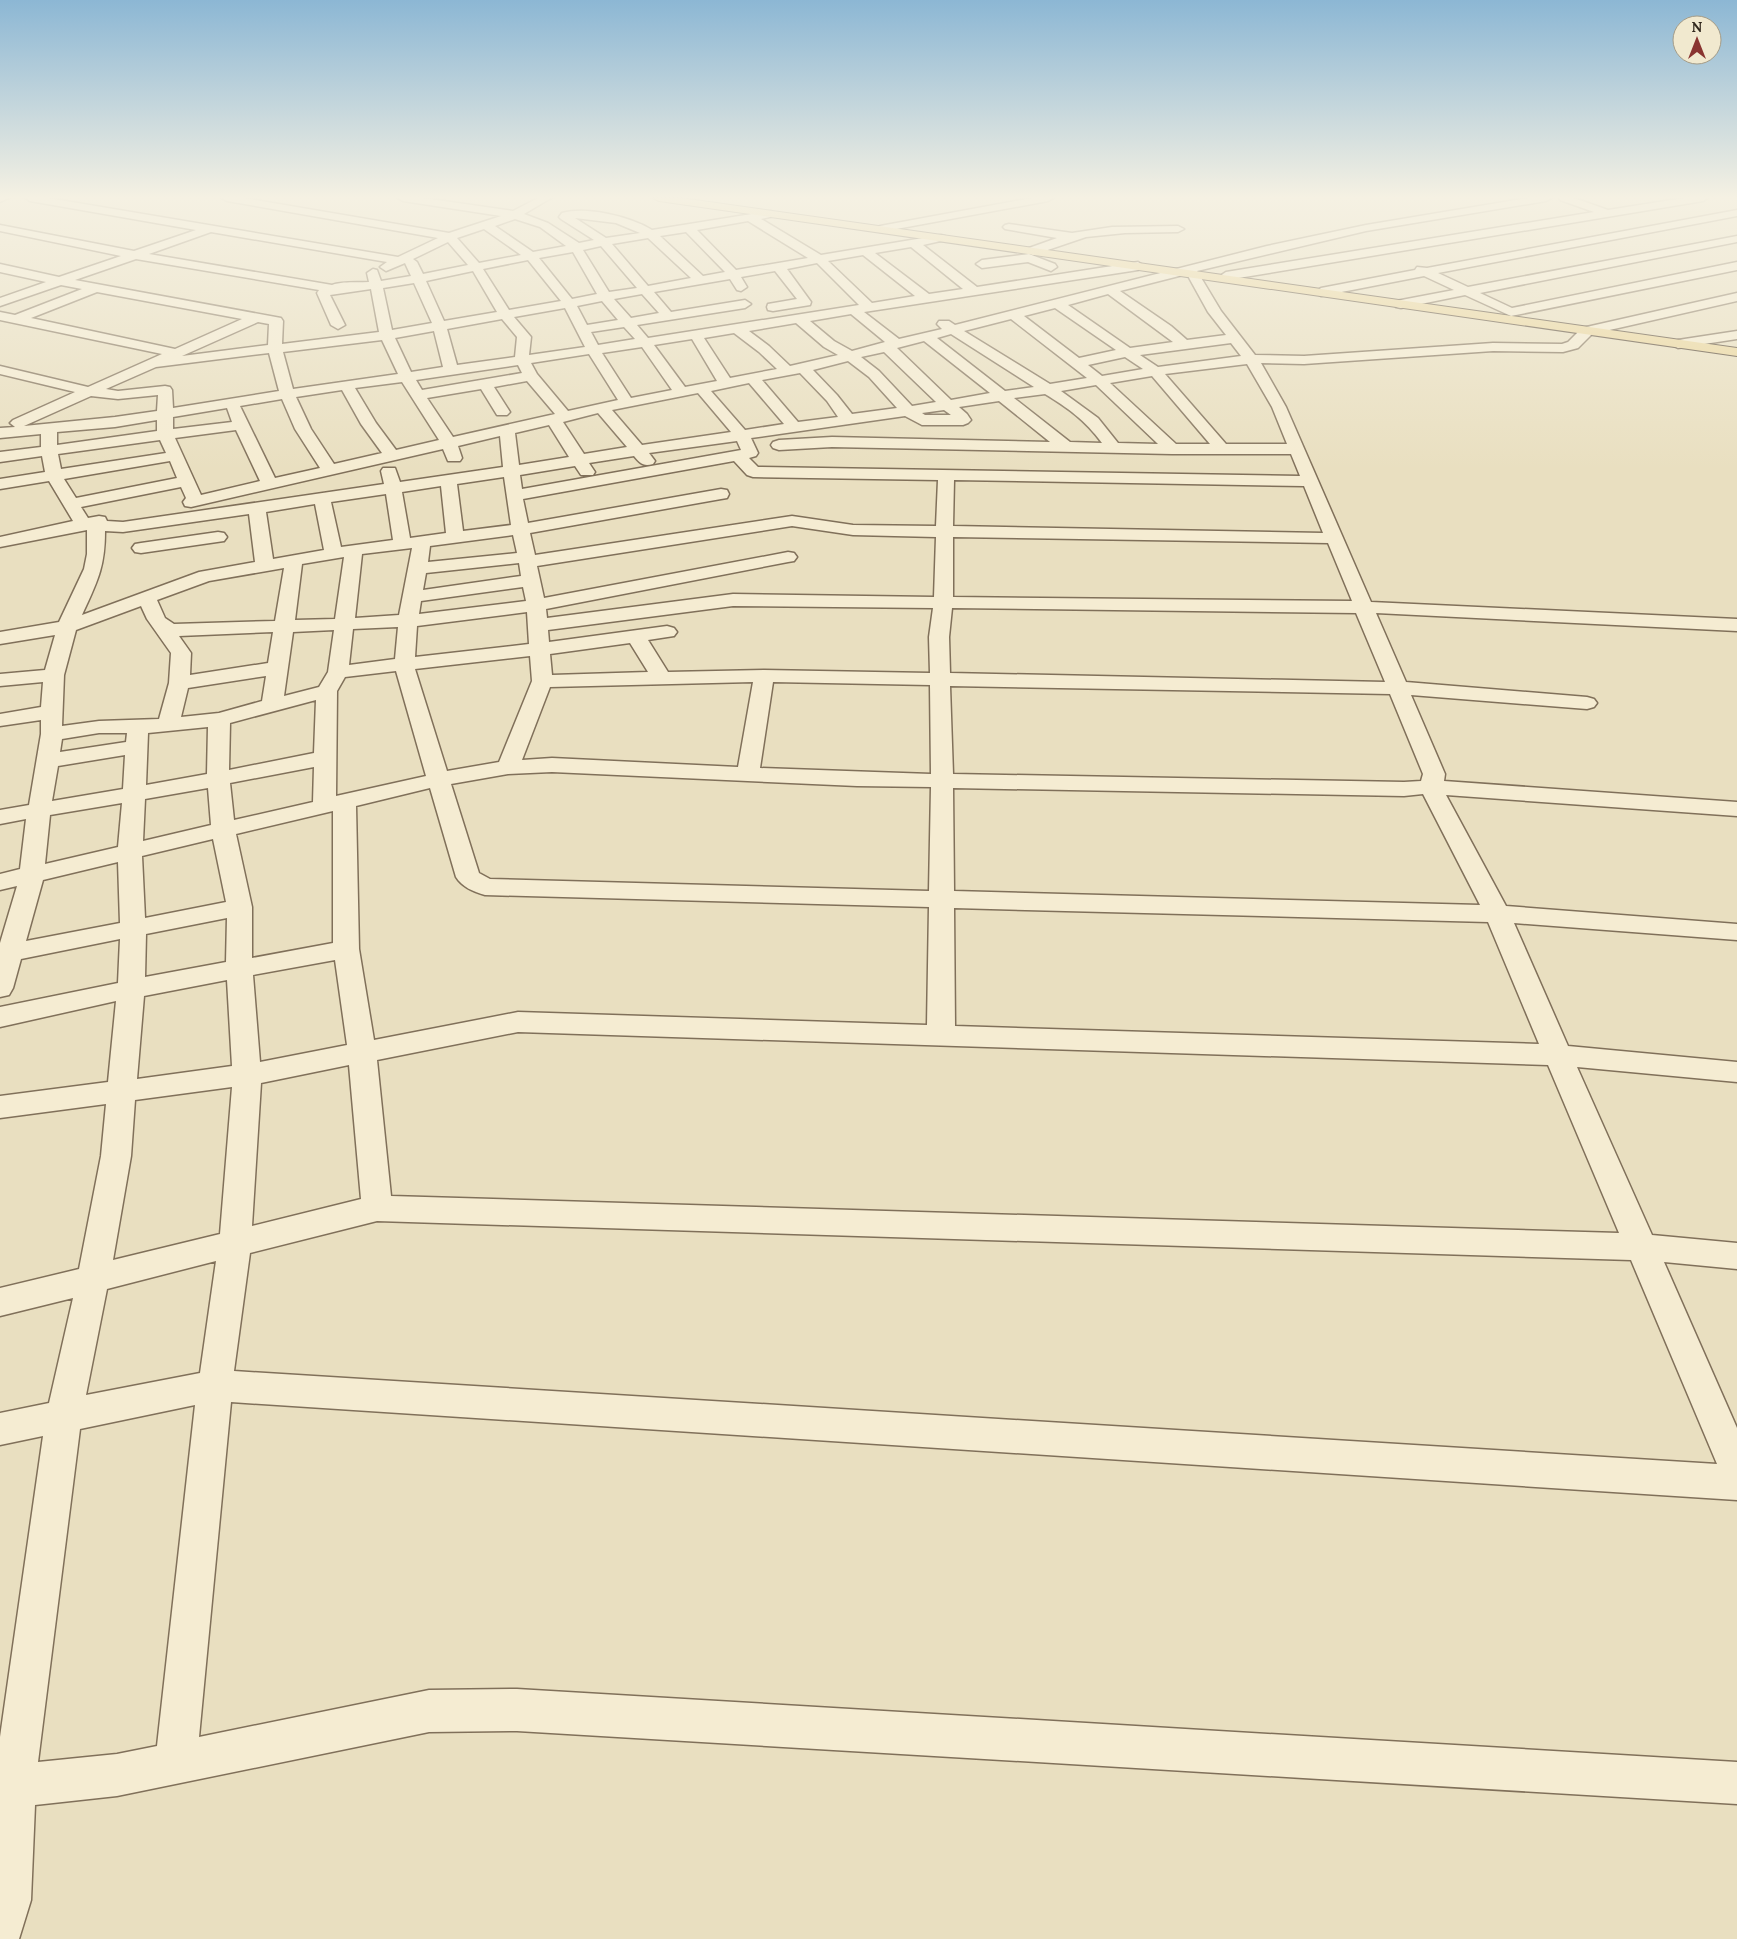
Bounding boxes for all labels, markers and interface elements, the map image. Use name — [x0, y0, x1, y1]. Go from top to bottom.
north arrow — [1672, 15, 1722, 65]
text: N — [1692, 18, 1703, 36]

